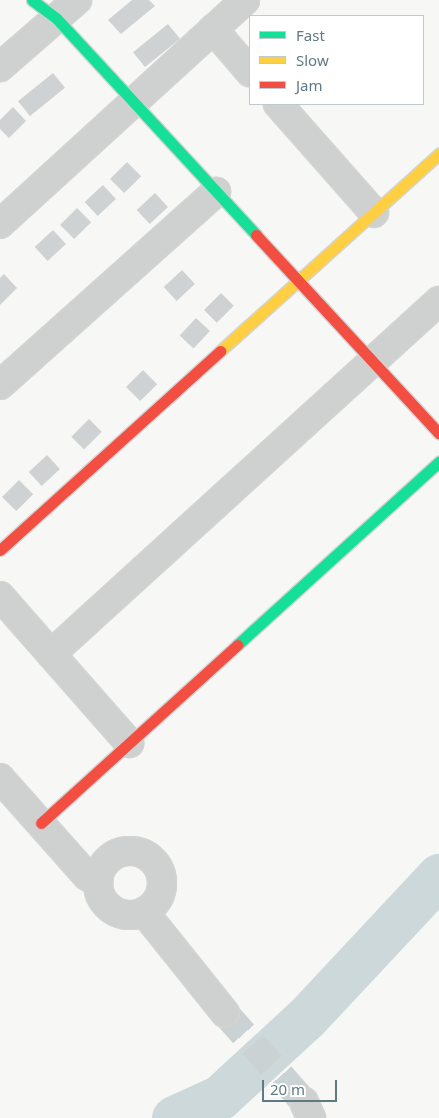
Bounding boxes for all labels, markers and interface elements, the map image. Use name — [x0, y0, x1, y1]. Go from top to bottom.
legend — [249, 15, 424, 105]
text: Fast — [296, 25, 325, 45]
text: Slow — [296, 50, 329, 70]
text: Jam — [296, 75, 323, 95]
scale bar — [264, 1070, 339, 1102]
text: 20 m — [270, 1079, 305, 1099]

